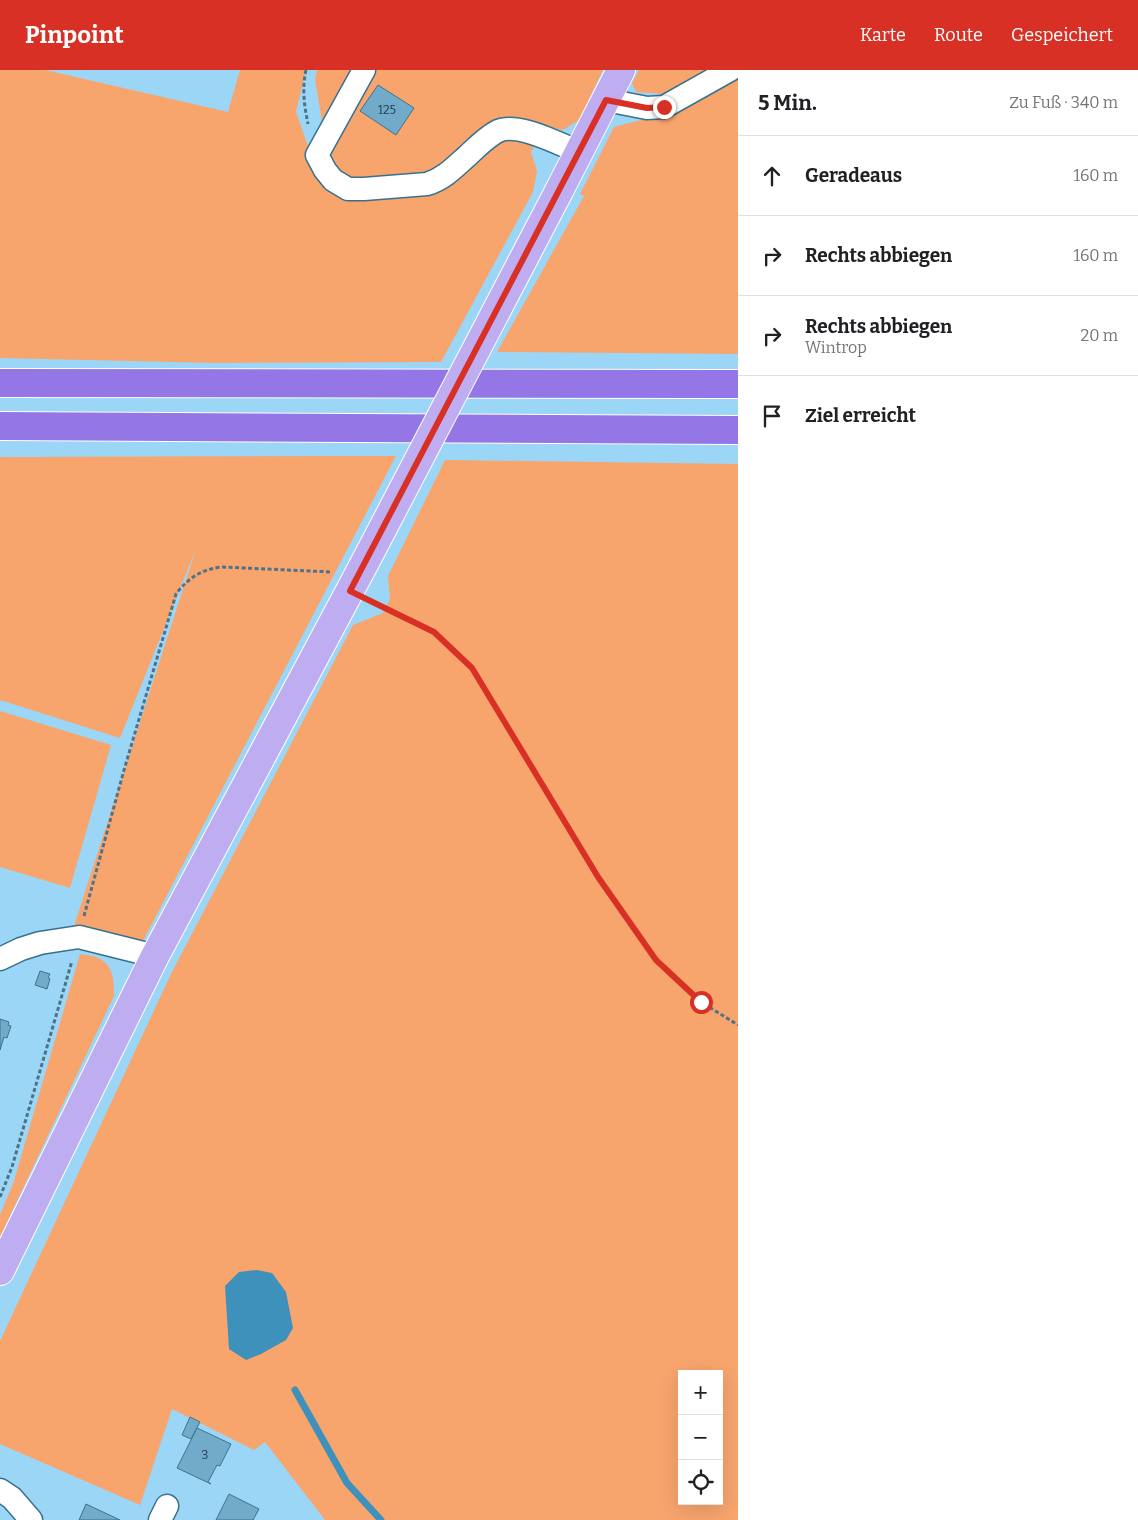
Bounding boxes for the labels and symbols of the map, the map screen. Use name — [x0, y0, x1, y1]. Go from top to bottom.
route end — [653, 96, 676, 119]
house number: 125 — [378, 103, 396, 117]
route start — [690, 991, 713, 1014]
house number: 3 — [202, 1448, 209, 1462]

